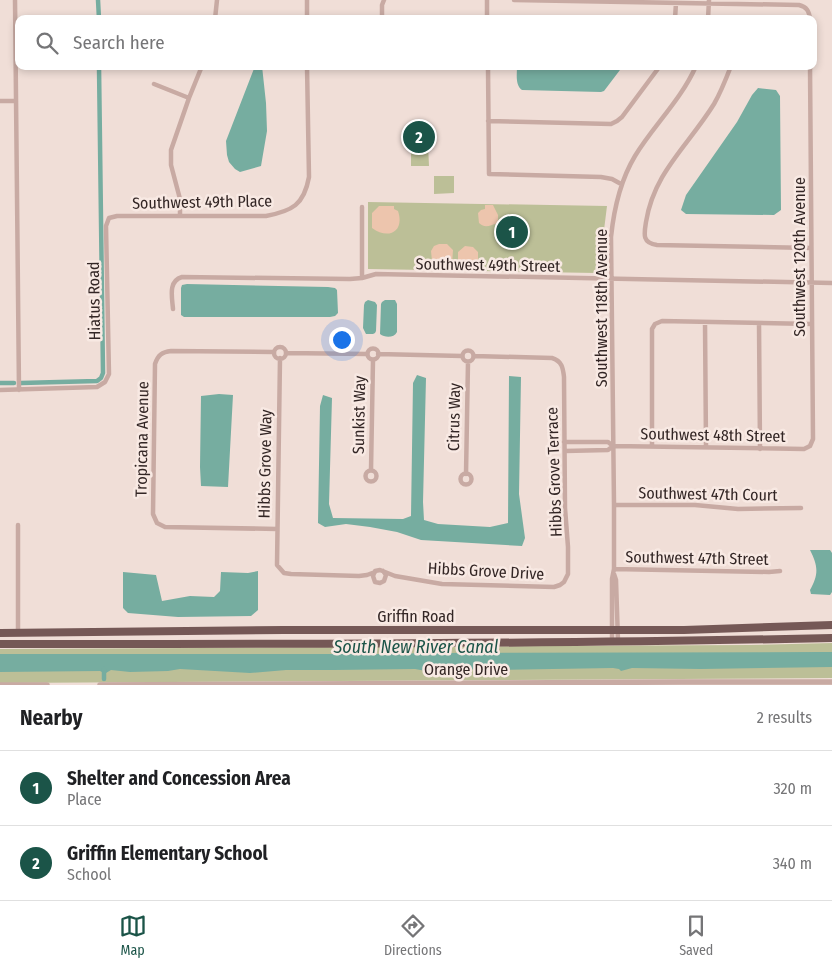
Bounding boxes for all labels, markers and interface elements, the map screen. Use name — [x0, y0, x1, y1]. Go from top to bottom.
search box — [15, 15, 817, 70]
icon: search — [33, 29, 61, 57]
text: Search here — [73, 31, 165, 54]
pin: 2 — [403, 118, 435, 156]
street label: Southwest 120th Avenue — [790, 177, 809, 337]
street label: Southwest 49th Place — [132, 191, 272, 213]
pin: 1 — [496, 213, 528, 251]
street label: Southwest 118th Avenue — [592, 229, 611, 387]
street label: Southwest 49th Street — [416, 254, 561, 276]
street label: Hiatus Road — [84, 261, 104, 341]
your location — [329, 327, 355, 353]
street label: Sunkist Way — [349, 375, 369, 454]
street label: Tropicana Avenue — [131, 381, 153, 497]
street label: Citrus Way — [444, 382, 464, 451]
street label: Hibbs Grove Terrace — [542, 407, 566, 537]
street label: Hibbs Grove Way — [255, 409, 275, 519]
street label: Southwest 48th Street — [640, 424, 786, 446]
street label: Southwest 47th Court — [638, 483, 779, 505]
street label: Southwest 47th Street — [625, 547, 770, 569]
street label: Hibbs Grove Drive — [427, 558, 545, 584]
street label: Griffin Road — [377, 607, 455, 626]
water label: South New River Canal — [333, 636, 499, 658]
street label: Orange Drive — [424, 660, 508, 679]
text: Nearby — [20, 705, 82, 731]
text: 2 results — [757, 708, 812, 727]
text: Shelter and Concession Area — [67, 767, 291, 790]
text: 1 — [33, 779, 39, 798]
text: 320 m — [773, 779, 812, 798]
text: Place — [67, 790, 102, 809]
text: Griffin Elementary School — [67, 842, 268, 865]
text: 2 — [32, 854, 40, 873]
text: 340 m — [773, 854, 812, 873]
text: School — [67, 865, 111, 884]
tab: Map — [119, 912, 147, 959]
tab: Directions — [384, 912, 442, 959]
tab: Saved — [679, 912, 713, 959]

